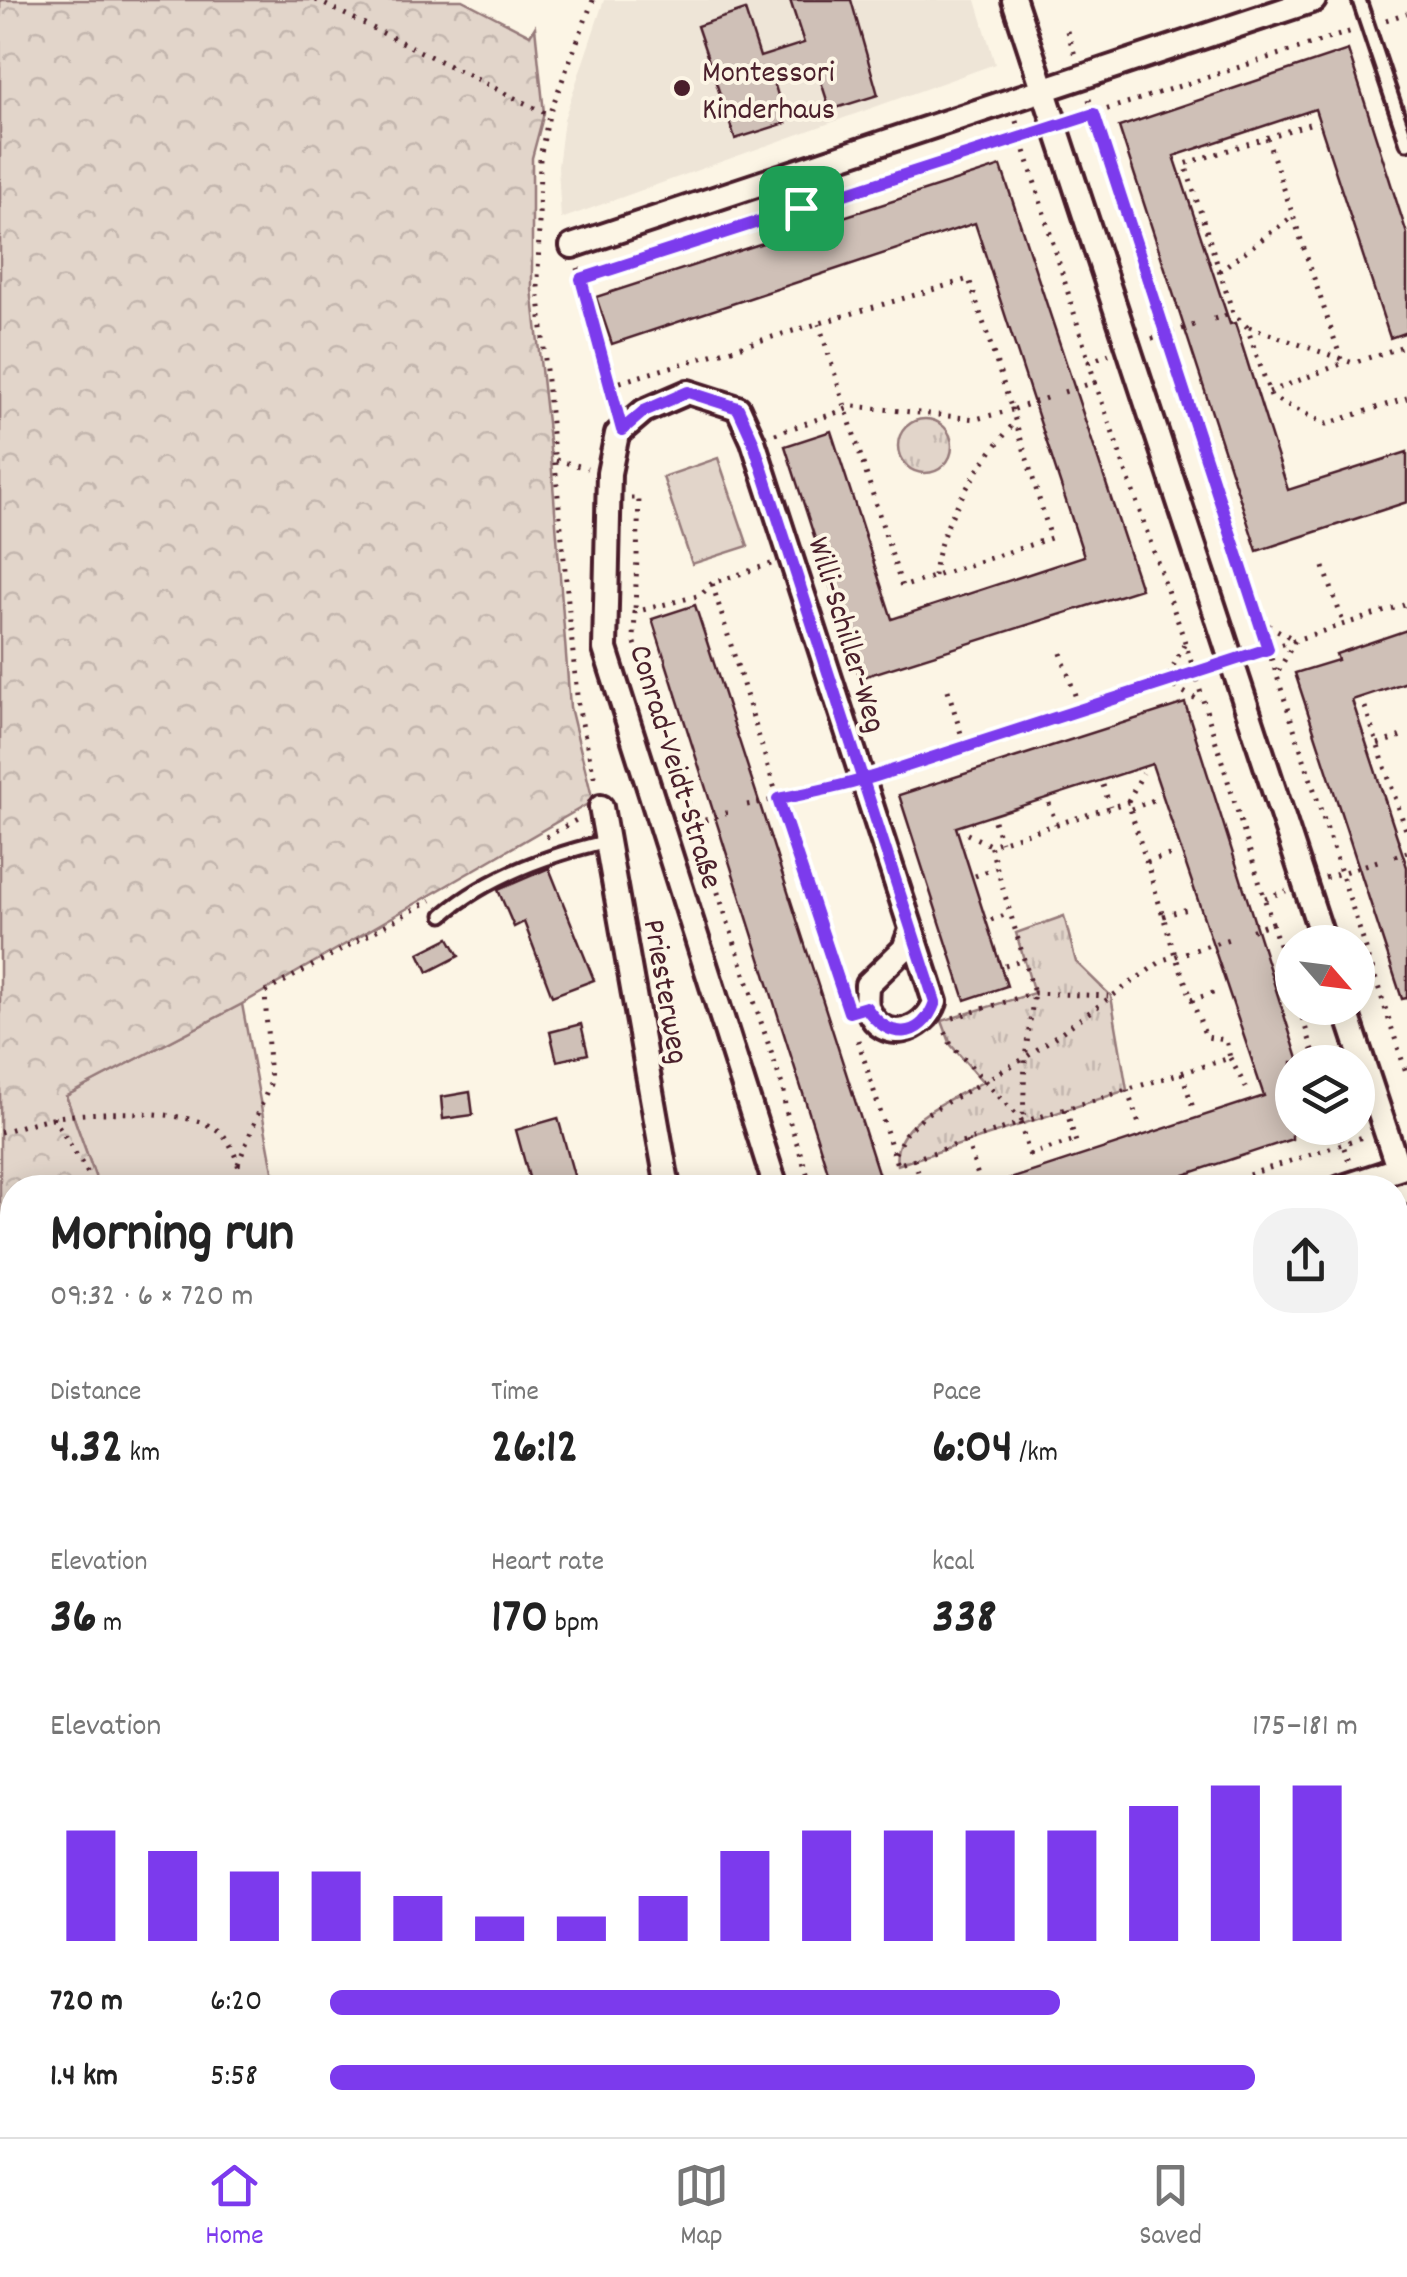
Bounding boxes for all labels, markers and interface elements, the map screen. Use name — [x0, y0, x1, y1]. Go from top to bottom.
place label: Montessori Kinderhaus — [702, 52, 835, 135]
marker: Montessori Kinderhaus — [671, 77, 693, 99]
pin — [759, 166, 844, 251]
icon: arrive — [774, 181, 829, 236]
street label: Willi-Schiller-Weg — [793, 532, 896, 739]
street label: Conrad-Veidt-Straße — [614, 640, 732, 895]
street label: Priesterweg — [628, 916, 698, 1068]
north arrow — [1275, 925, 1375, 1025]
map controls — [1275, 925, 1375, 1145]
button: layers — [1275, 1045, 1375, 1145]
text: Morning run — [50, 1198, 294, 1277]
button: share — [1253, 1208, 1358, 1313]
text: 09:32 · 6 × 720 m — [50, 1275, 253, 1321]
text: Distance — [50, 1374, 141, 1414]
text: Time — [491, 1374, 539, 1414]
text: Pace — [932, 1374, 981, 1414]
text: 4.32 — [50, 1414, 123, 1486]
text: 26:12 — [491, 1414, 578, 1486]
text: 6:04 — [932, 1414, 1013, 1486]
text: km — [123, 1435, 160, 1475]
text: /km — [1013, 1435, 1058, 1475]
text: Elevation — [50, 1544, 147, 1584]
text: Heart rate — [491, 1544, 604, 1584]
text: kcal — [932, 1544, 975, 1584]
text: 36 — [50, 1584, 97, 1656]
text: 170 — [491, 1584, 548, 1656]
text: 338 — [932, 1584, 996, 1656]
text: m — [97, 1605, 122, 1645]
text: bpm — [548, 1605, 599, 1645]
text: Elevation — [50, 1705, 161, 1751]
text: 175–181 m — [1252, 1705, 1358, 1751]
text: 720 m — [50, 1980, 123, 2026]
text: 6:20 — [210, 1980, 262, 2026]
text: 1.4 km — [50, 2055, 118, 2101]
text: 5:58 — [210, 2055, 258, 2101]
tab: Home — [205, 2158, 264, 2258]
tab: Map — [674, 2158, 729, 2258]
tab: Saved — [1139, 2158, 1202, 2258]

